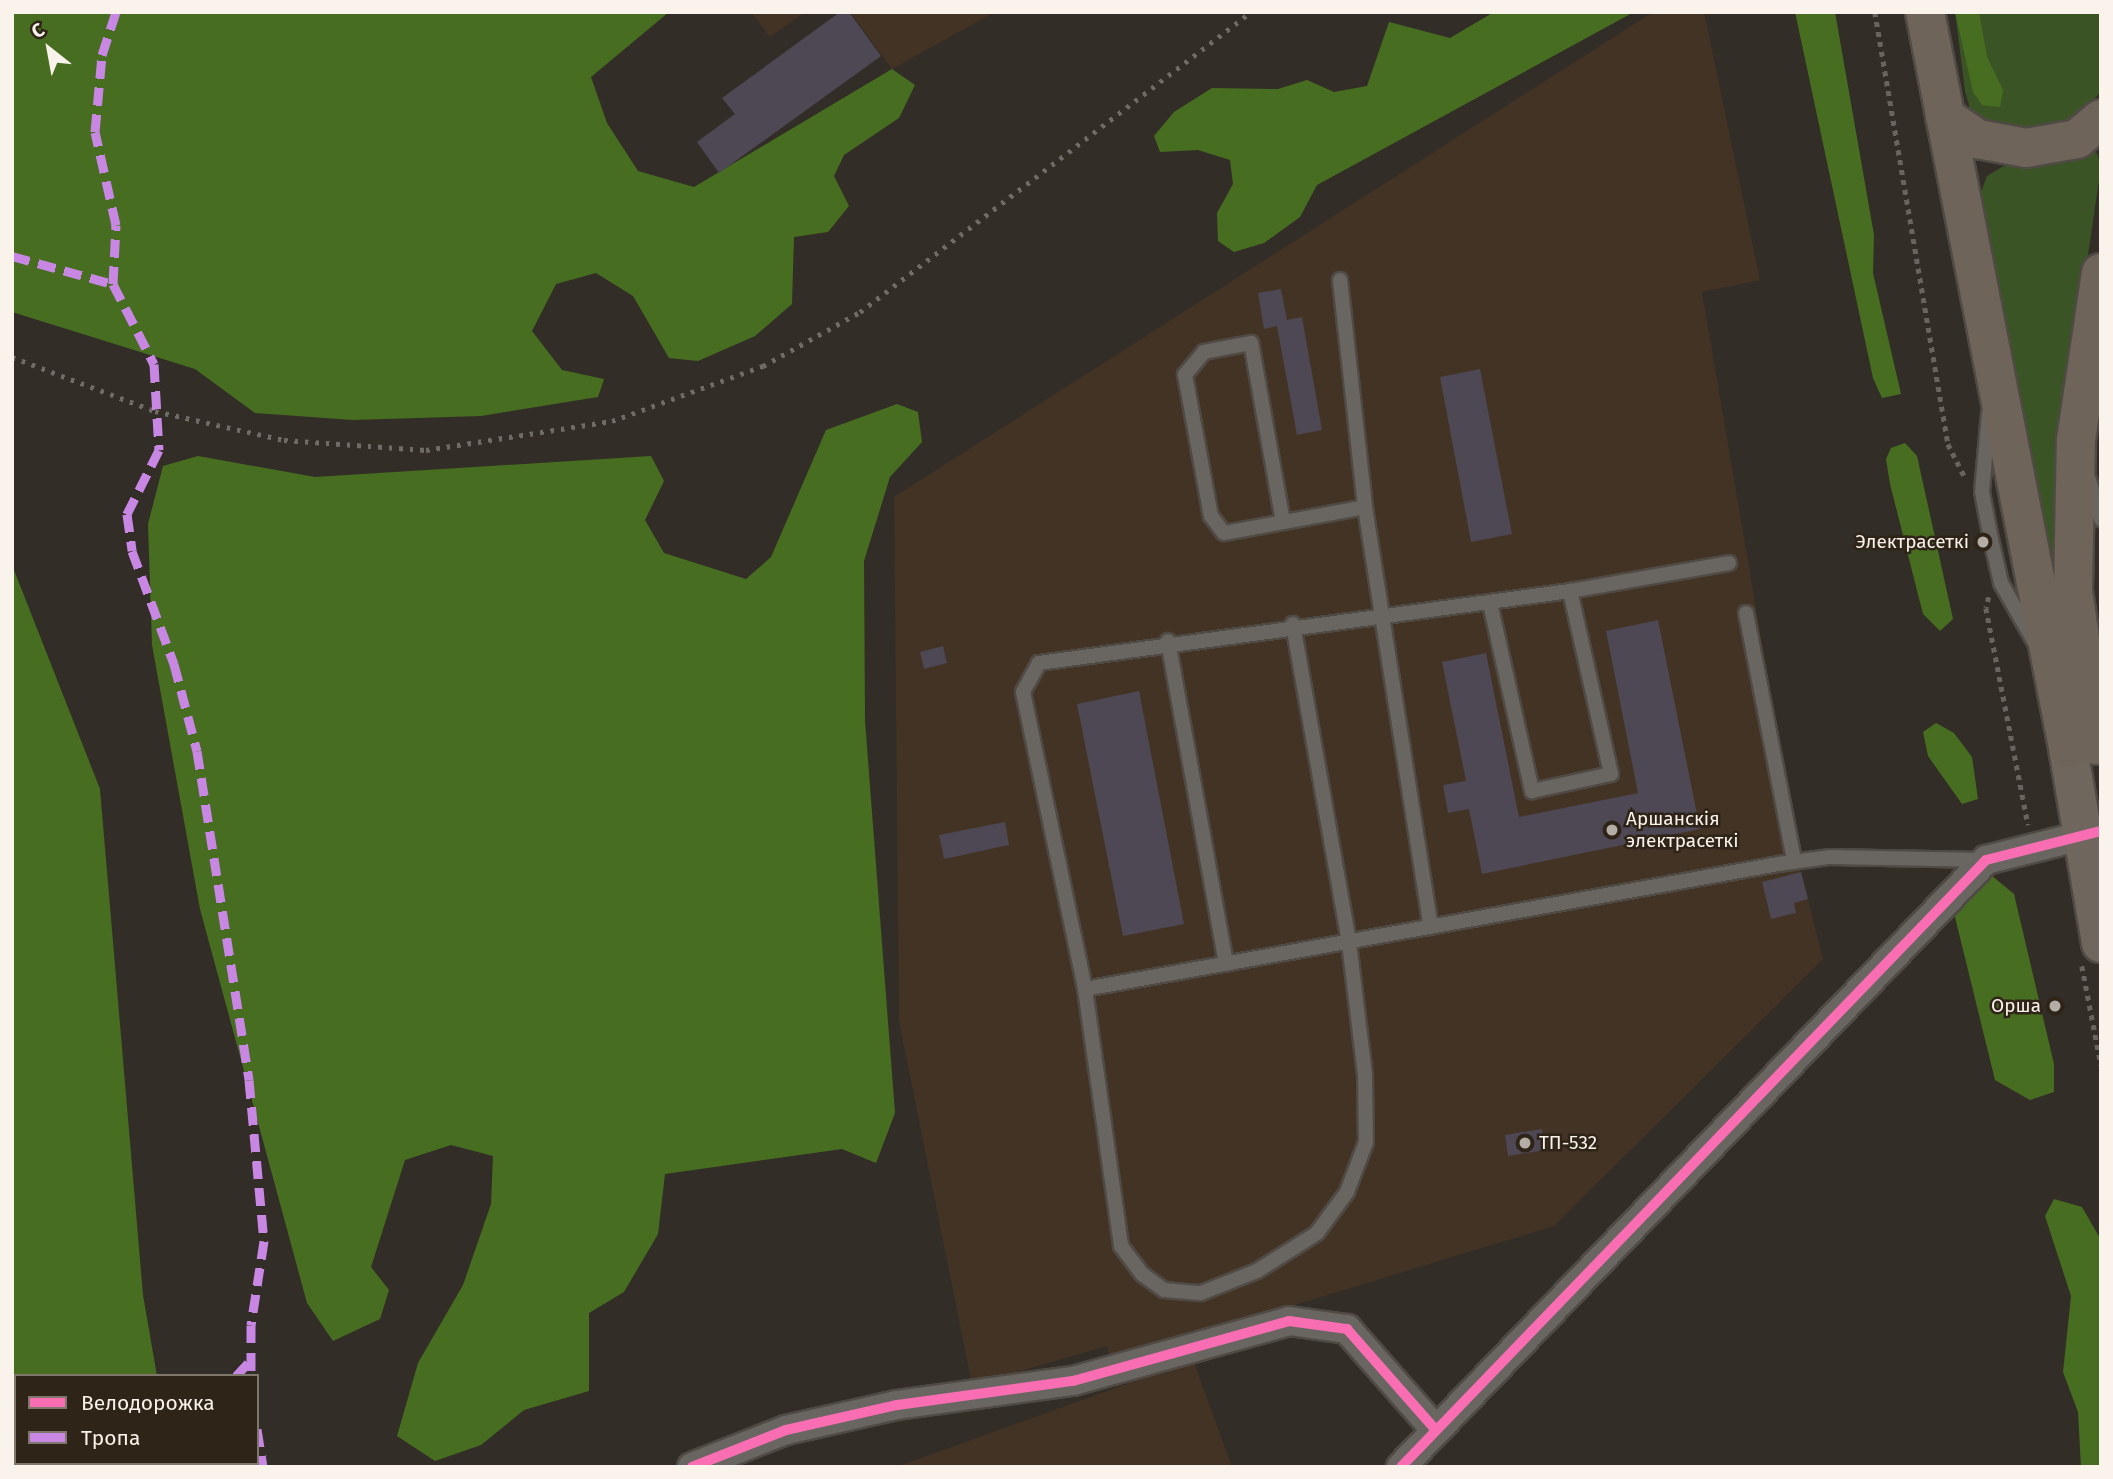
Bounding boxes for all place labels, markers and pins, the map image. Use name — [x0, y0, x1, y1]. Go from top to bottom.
place label: Электрасеткі — [1855, 531, 1969, 553]
marker: Электрасеткі — [1975, 534, 1991, 550]
place label: Аршанскія электрасеткі — [1626, 808, 1739, 852]
marker: Аршанскія электрасеткі — [1604, 822, 1620, 838]
place label: Орша — [1991, 995, 2041, 1017]
marker: Орша — [2047, 998, 2063, 1014]
place label: ТП-532 — [1539, 1132, 1597, 1154]
marker: ТП-532 — [1517, 1135, 1533, 1151]

